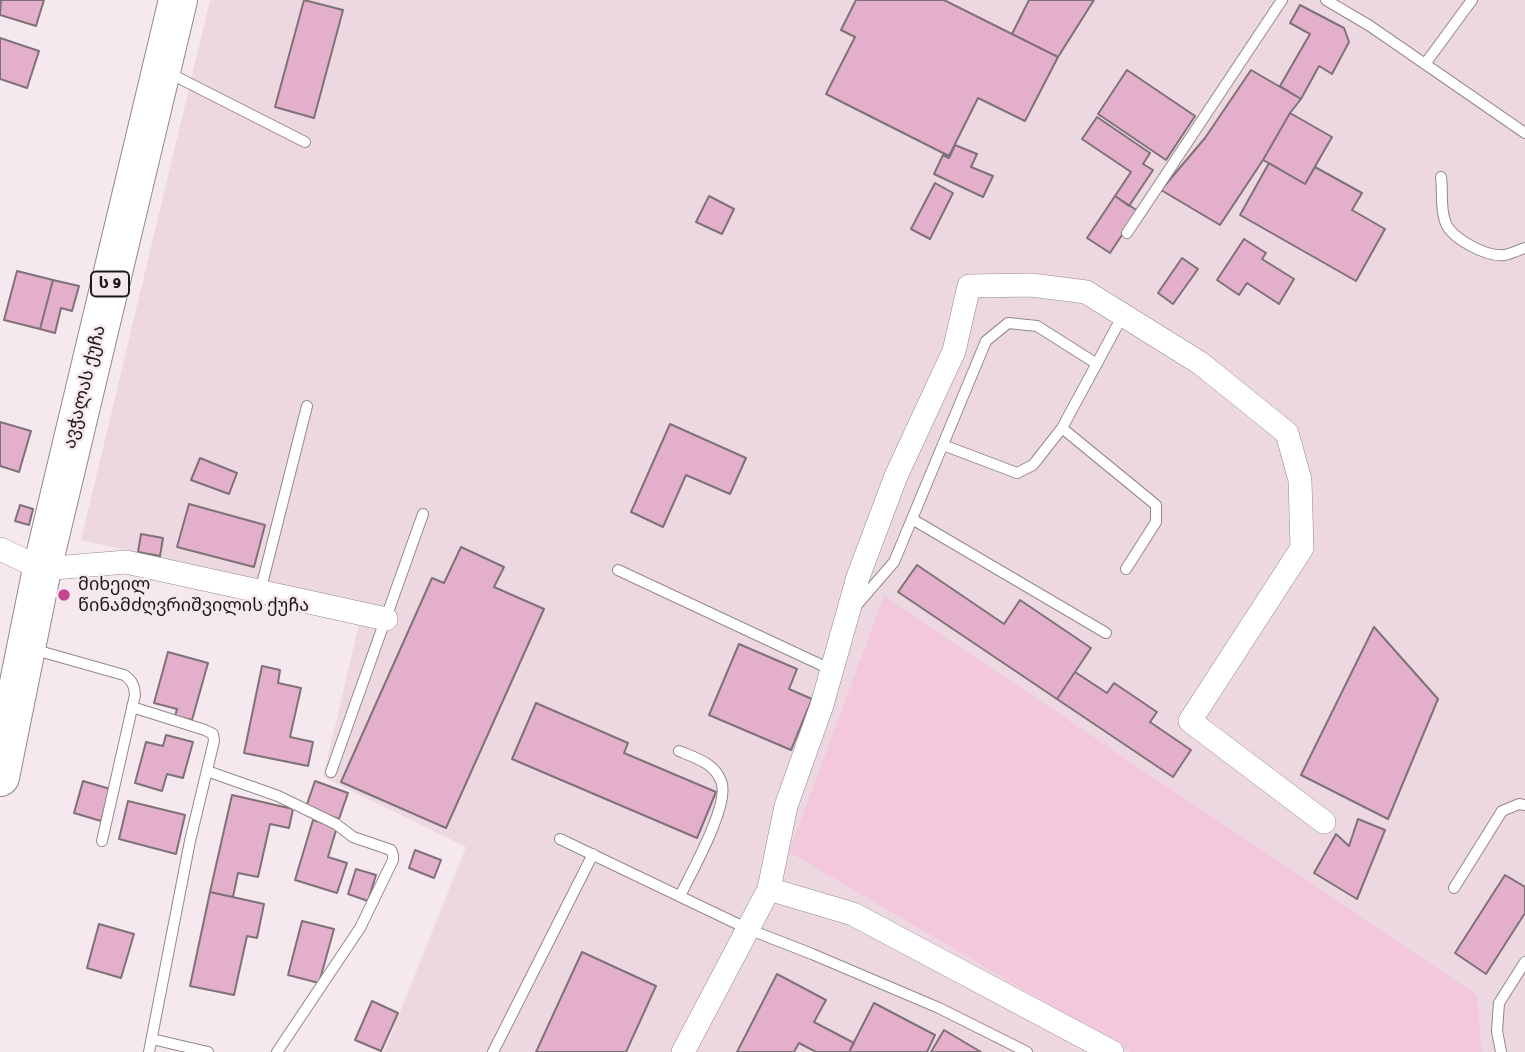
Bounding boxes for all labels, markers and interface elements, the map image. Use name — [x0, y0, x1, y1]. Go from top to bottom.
road number: ს 9 — [91, 272, 129, 296]
street label: ავჭალას ქუჩა — [59, 323, 111, 451]
place label: მიხეილ წინამძღვრიშვილის ქუჩა — [78, 574, 309, 616]
marker: მიხეილ წინამძღვრიშვილის ქუჩა — [56, 587, 72, 603]

